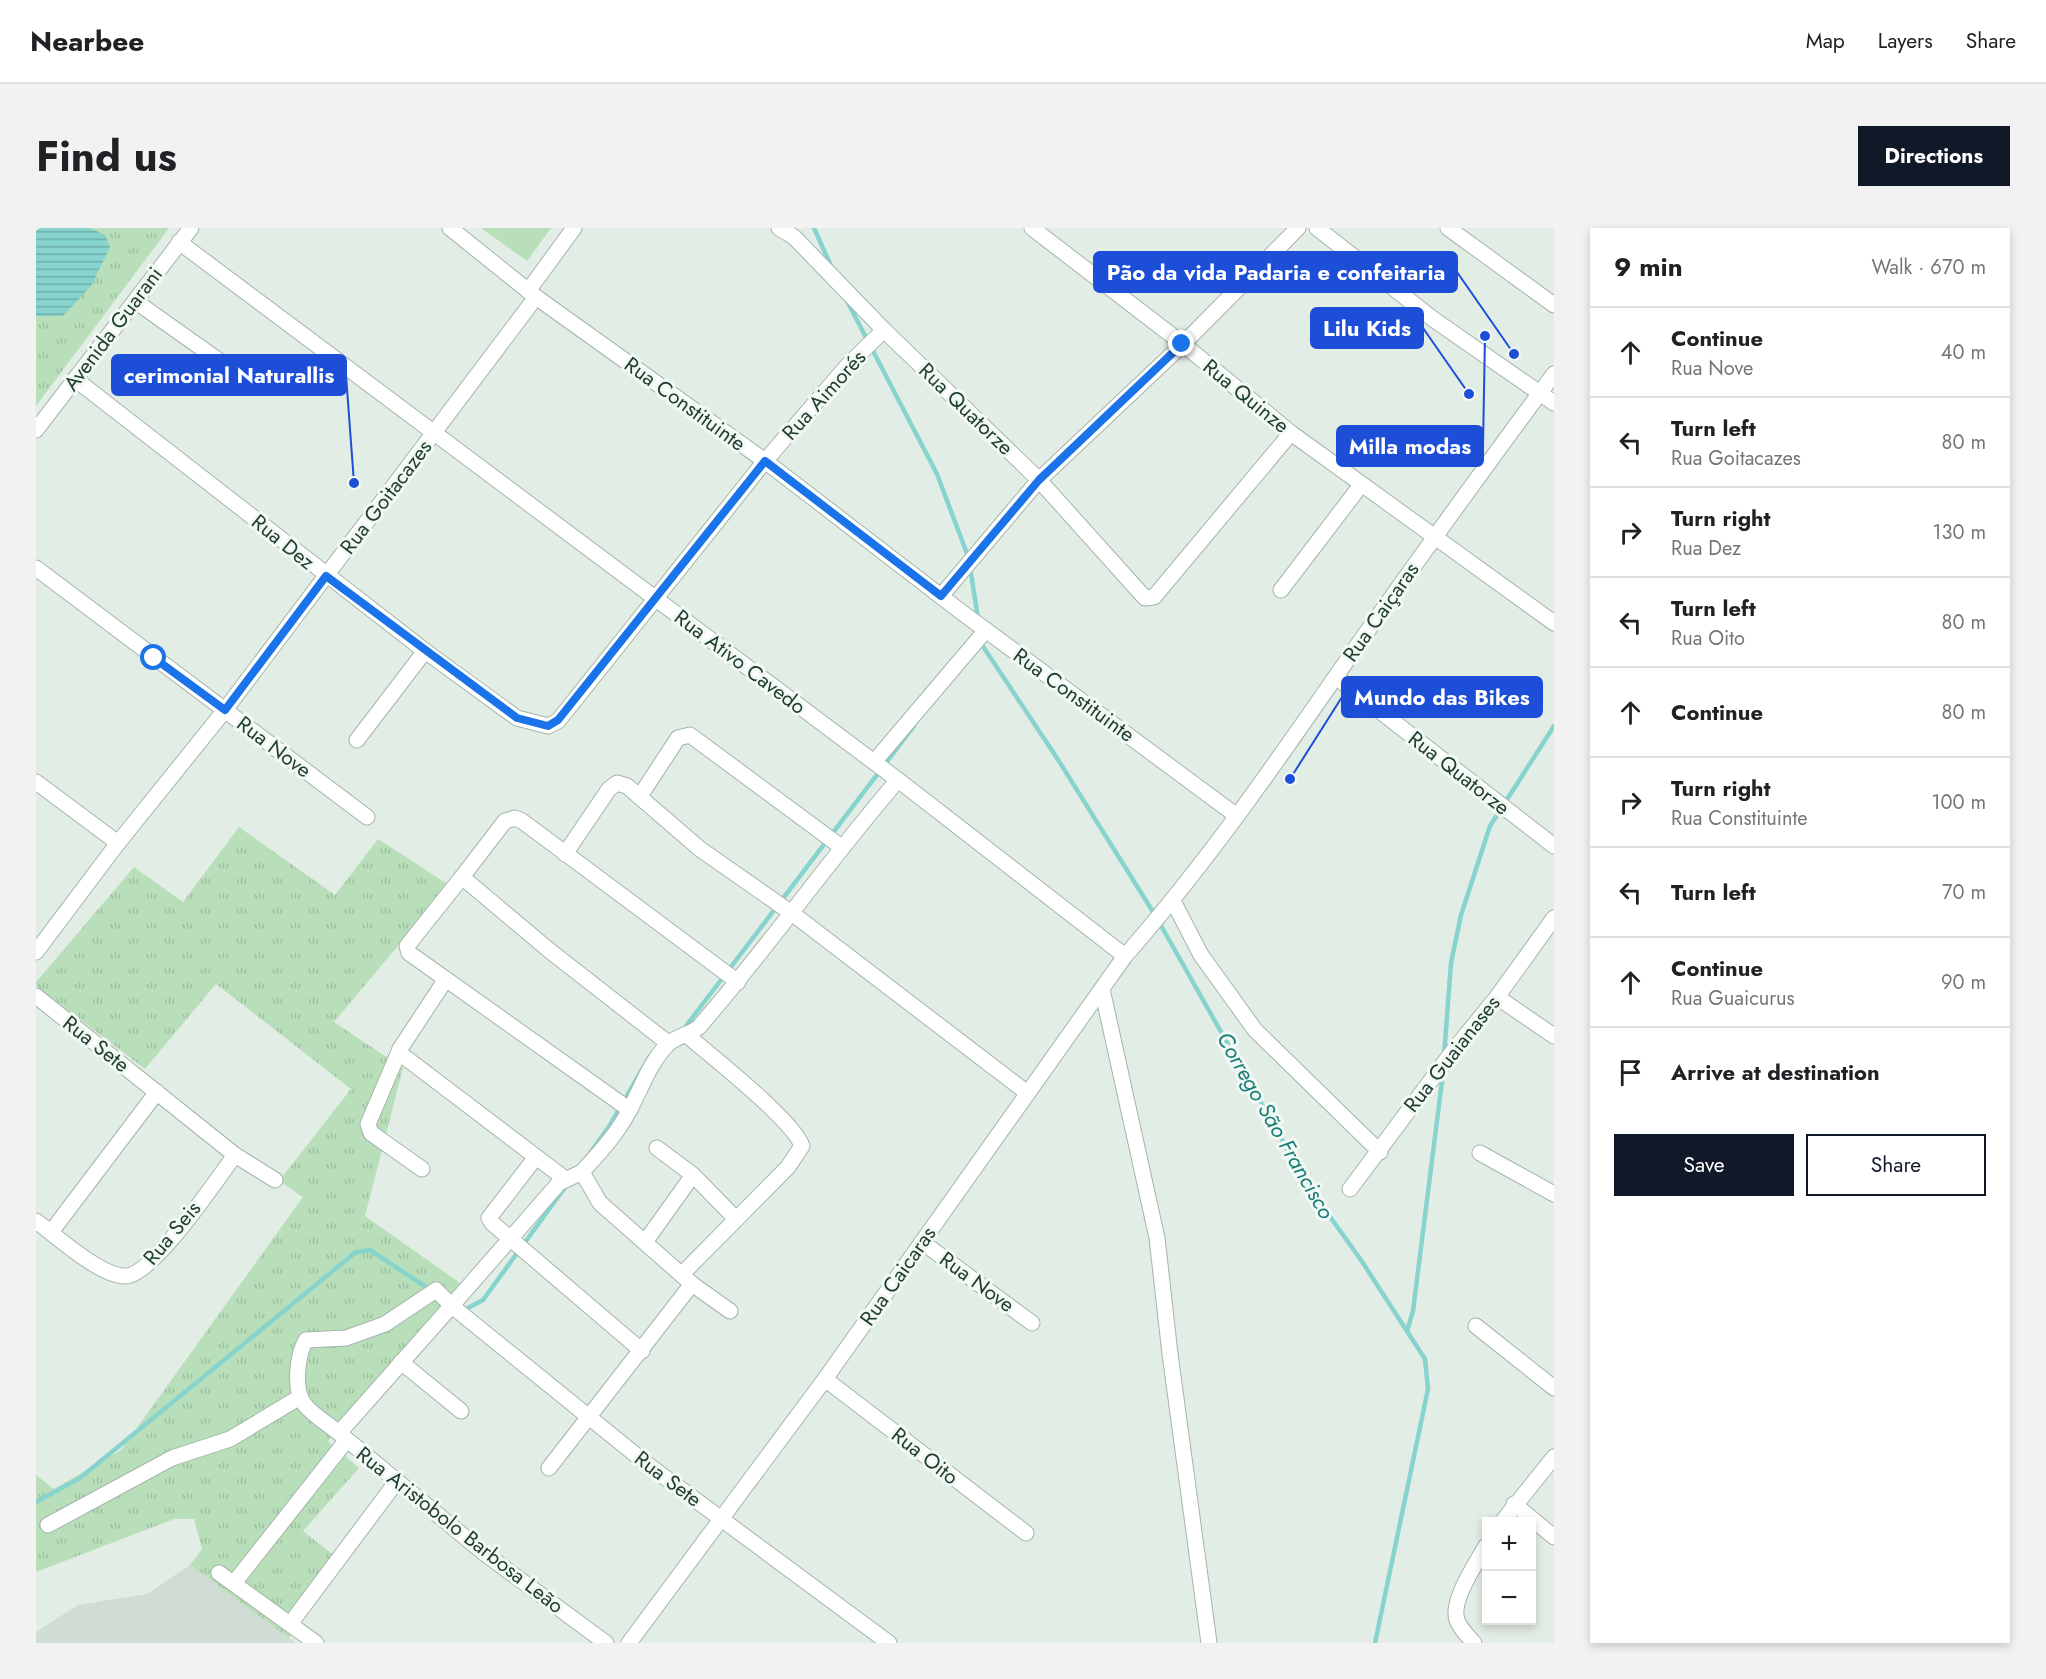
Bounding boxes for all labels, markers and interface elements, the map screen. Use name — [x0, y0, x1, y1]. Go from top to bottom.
text: Nearbee — [30, 21, 144, 62]
text: Map — [1806, 26, 1845, 56]
text: Layers — [1878, 26, 1933, 56]
text: Share — [1966, 26, 2016, 56]
text: Find us — [36, 126, 177, 187]
button: Directions — [1858, 126, 2010, 186]
text: 9 min — [1614, 248, 1683, 286]
callout: Pão da vida Padaria e confeitaria — [1094, 252, 1457, 292]
text: Walk · 670 m — [1872, 253, 1986, 282]
text: Pão da vida Padaria e confeitaria — [1107, 256, 1445, 288]
street label: Avenida Guarani — [56, 261, 170, 397]
callout: Lilu Kids — [1311, 308, 1423, 348]
text: Lilu Kids — [1323, 312, 1411, 344]
text: Continue — [1671, 322, 1763, 354]
route end — [1168, 330, 1194, 356]
icon: ahead — [1614, 336, 1647, 369]
text: 40 m — [1941, 338, 1986, 367]
street label: Rua Aimorés — [775, 343, 873, 447]
street label: Rua Constituinte — [618, 350, 752, 458]
street label: Rua Quinze — [1196, 352, 1296, 440]
text: Rua Nove — [1671, 354, 1753, 383]
callout: cerimonial Naturallis — [112, 355, 346, 395]
street label: Rua Quatorze — [912, 356, 1020, 462]
text: cerimonial Naturallis — [124, 359, 334, 391]
text: Turn left — [1671, 412, 1756, 444]
callout: Milla modas — [1337, 426, 1483, 466]
icon: left — [1614, 426, 1647, 459]
text: 80 m — [1941, 428, 1986, 457]
text: Milla modas — [1349, 430, 1471, 462]
street label: Rua Goitacazes — [333, 434, 439, 560]
text: Rua Goitacazes — [1671, 444, 1801, 473]
text: Turn right — [1671, 502, 1771, 534]
street label: Rua Dez — [245, 507, 321, 577]
icon: right — [1614, 516, 1647, 549]
text: 130 m — [1932, 518, 1986, 547]
text: Rua Dez — [1671, 534, 1741, 563]
street label: Rua Caiçaras — [1336, 556, 1426, 668]
text: Turn left — [1671, 592, 1756, 624]
street label: Rua Ativo Cavedo — [668, 603, 812, 721]
icon: left — [1614, 606, 1647, 639]
text: 80 m — [1941, 608, 1986, 637]
text: Rua Oito — [1671, 624, 1745, 653]
street label: Rua Constituinte — [1007, 641, 1141, 749]
route start — [140, 644, 166, 670]
callout: Mundo das Bikes — [1342, 677, 1542, 717]
text: Mundo das Bikes — [1354, 681, 1530, 713]
icon: ahead — [1614, 696, 1647, 729]
text: Continue — [1671, 696, 1763, 728]
text: 80 m — [1941, 698, 1986, 727]
street label: Rua Nove — [230, 709, 318, 785]
street label: Rua Quatorze — [1402, 724, 1516, 822]
text: Turn right — [1671, 772, 1771, 804]
icon: right — [1614, 786, 1647, 819]
text: 100 m — [1931, 788, 1986, 817]
text: Rua Constituinte — [1671, 804, 1808, 833]
icon: left — [1614, 876, 1647, 909]
text: Turn left — [1671, 876, 1756, 908]
text: 70 m — [1942, 878, 1986, 907]
text: Continue — [1671, 952, 1763, 984]
icon: ahead — [1614, 966, 1647, 999]
text: 90 m — [1941, 968, 1986, 997]
text: Rua Guaicurus — [1671, 984, 1795, 1013]
street label: Rua Guaianases — [1397, 989, 1507, 1119]
street label: Rua Sete — [56, 1008, 136, 1080]
water label: Corrego São Francisco — [1209, 1025, 1343, 1225]
icon: arrive — [1614, 1056, 1647, 1089]
text: Arrive at destination — [1671, 1056, 1880, 1088]
button: Save — [1614, 1134, 1794, 1196]
button: Share — [1806, 1134, 1986, 1196]
street label: Rua Seis — [136, 1194, 208, 1272]
street label: Rua Caicaras — [853, 1220, 943, 1332]
street label: Rua Nove — [933, 1244, 1021, 1320]
street label: Rua Oito — [885, 1420, 965, 1492]
street label: Rua Aristobolo Barbosa Leão — [350, 1439, 570, 1621]
street label: Rua Sete — [628, 1444, 708, 1514]
map controls — [1482, 1517, 1536, 1625]
button: + — [1482, 1517, 1536, 1571]
button: − — [1482, 1571, 1536, 1625]

